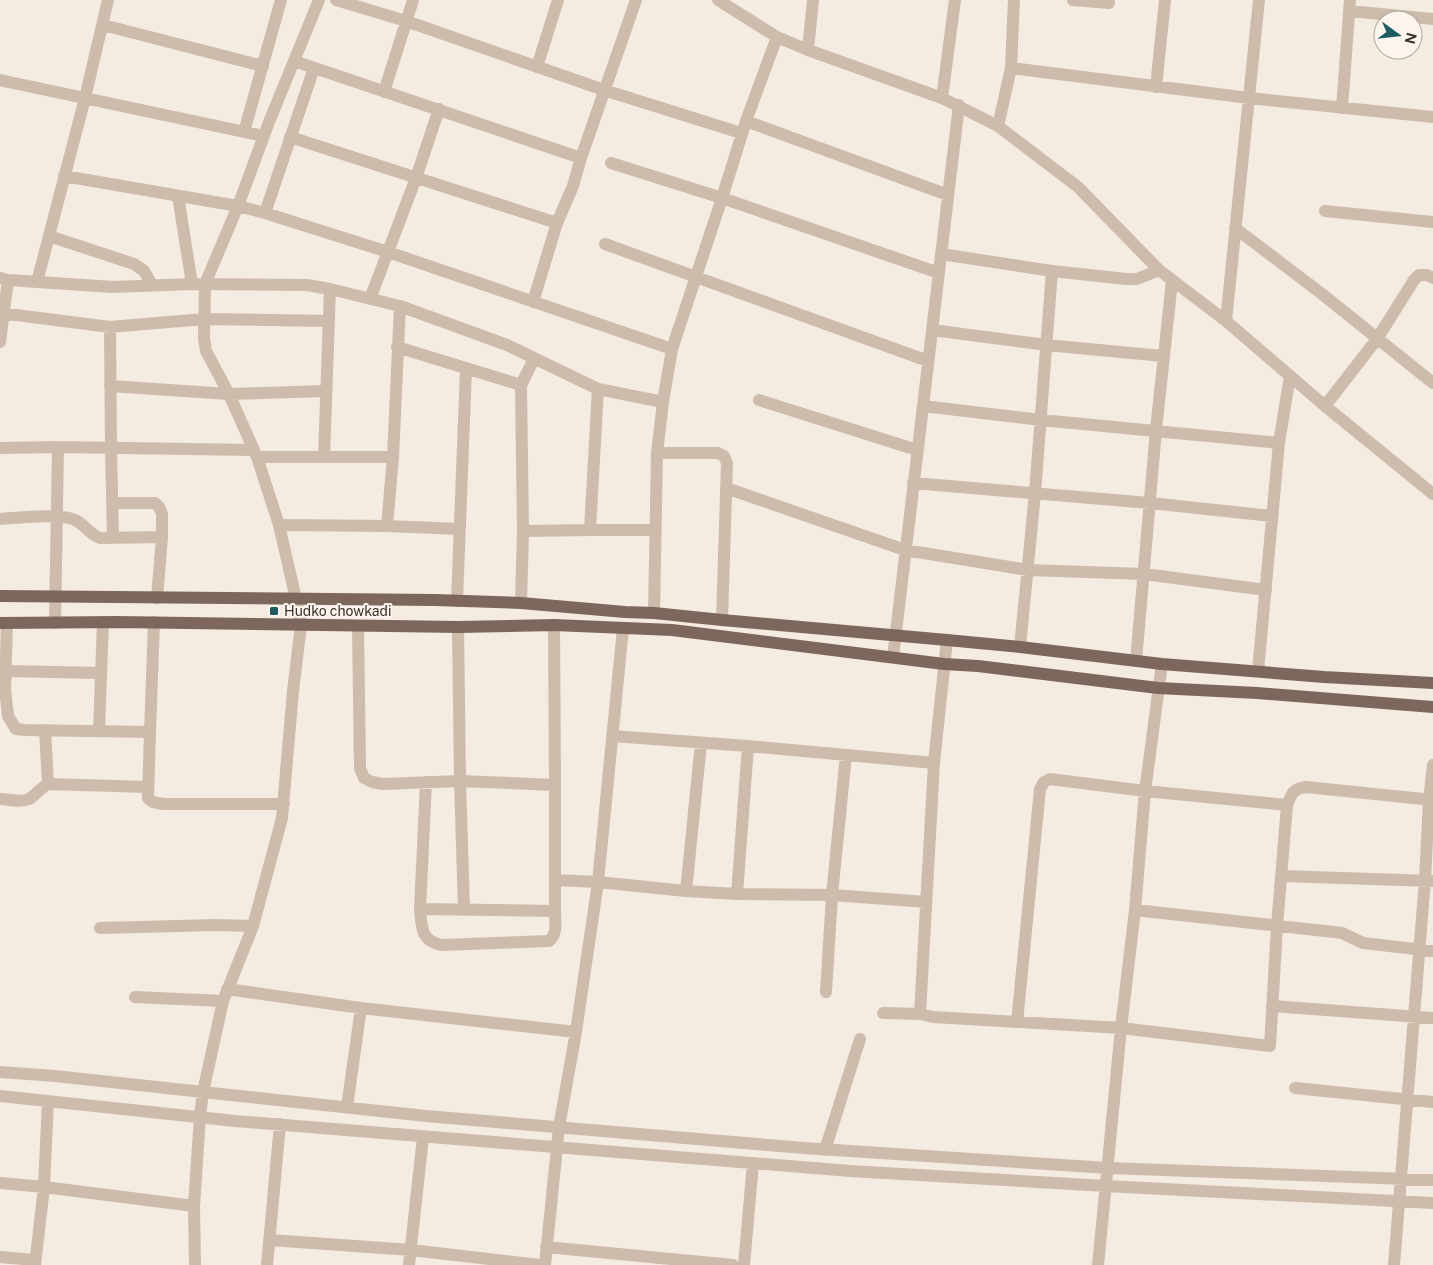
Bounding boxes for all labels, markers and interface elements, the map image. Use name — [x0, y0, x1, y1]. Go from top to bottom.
north arrow — [1373, 10, 1423, 60]
text: N — [1401, 31, 1420, 46]
place label: Hudko chowkadi — [284, 603, 392, 619]
marker: Hudko chowkadi — [268, 605, 280, 617]

